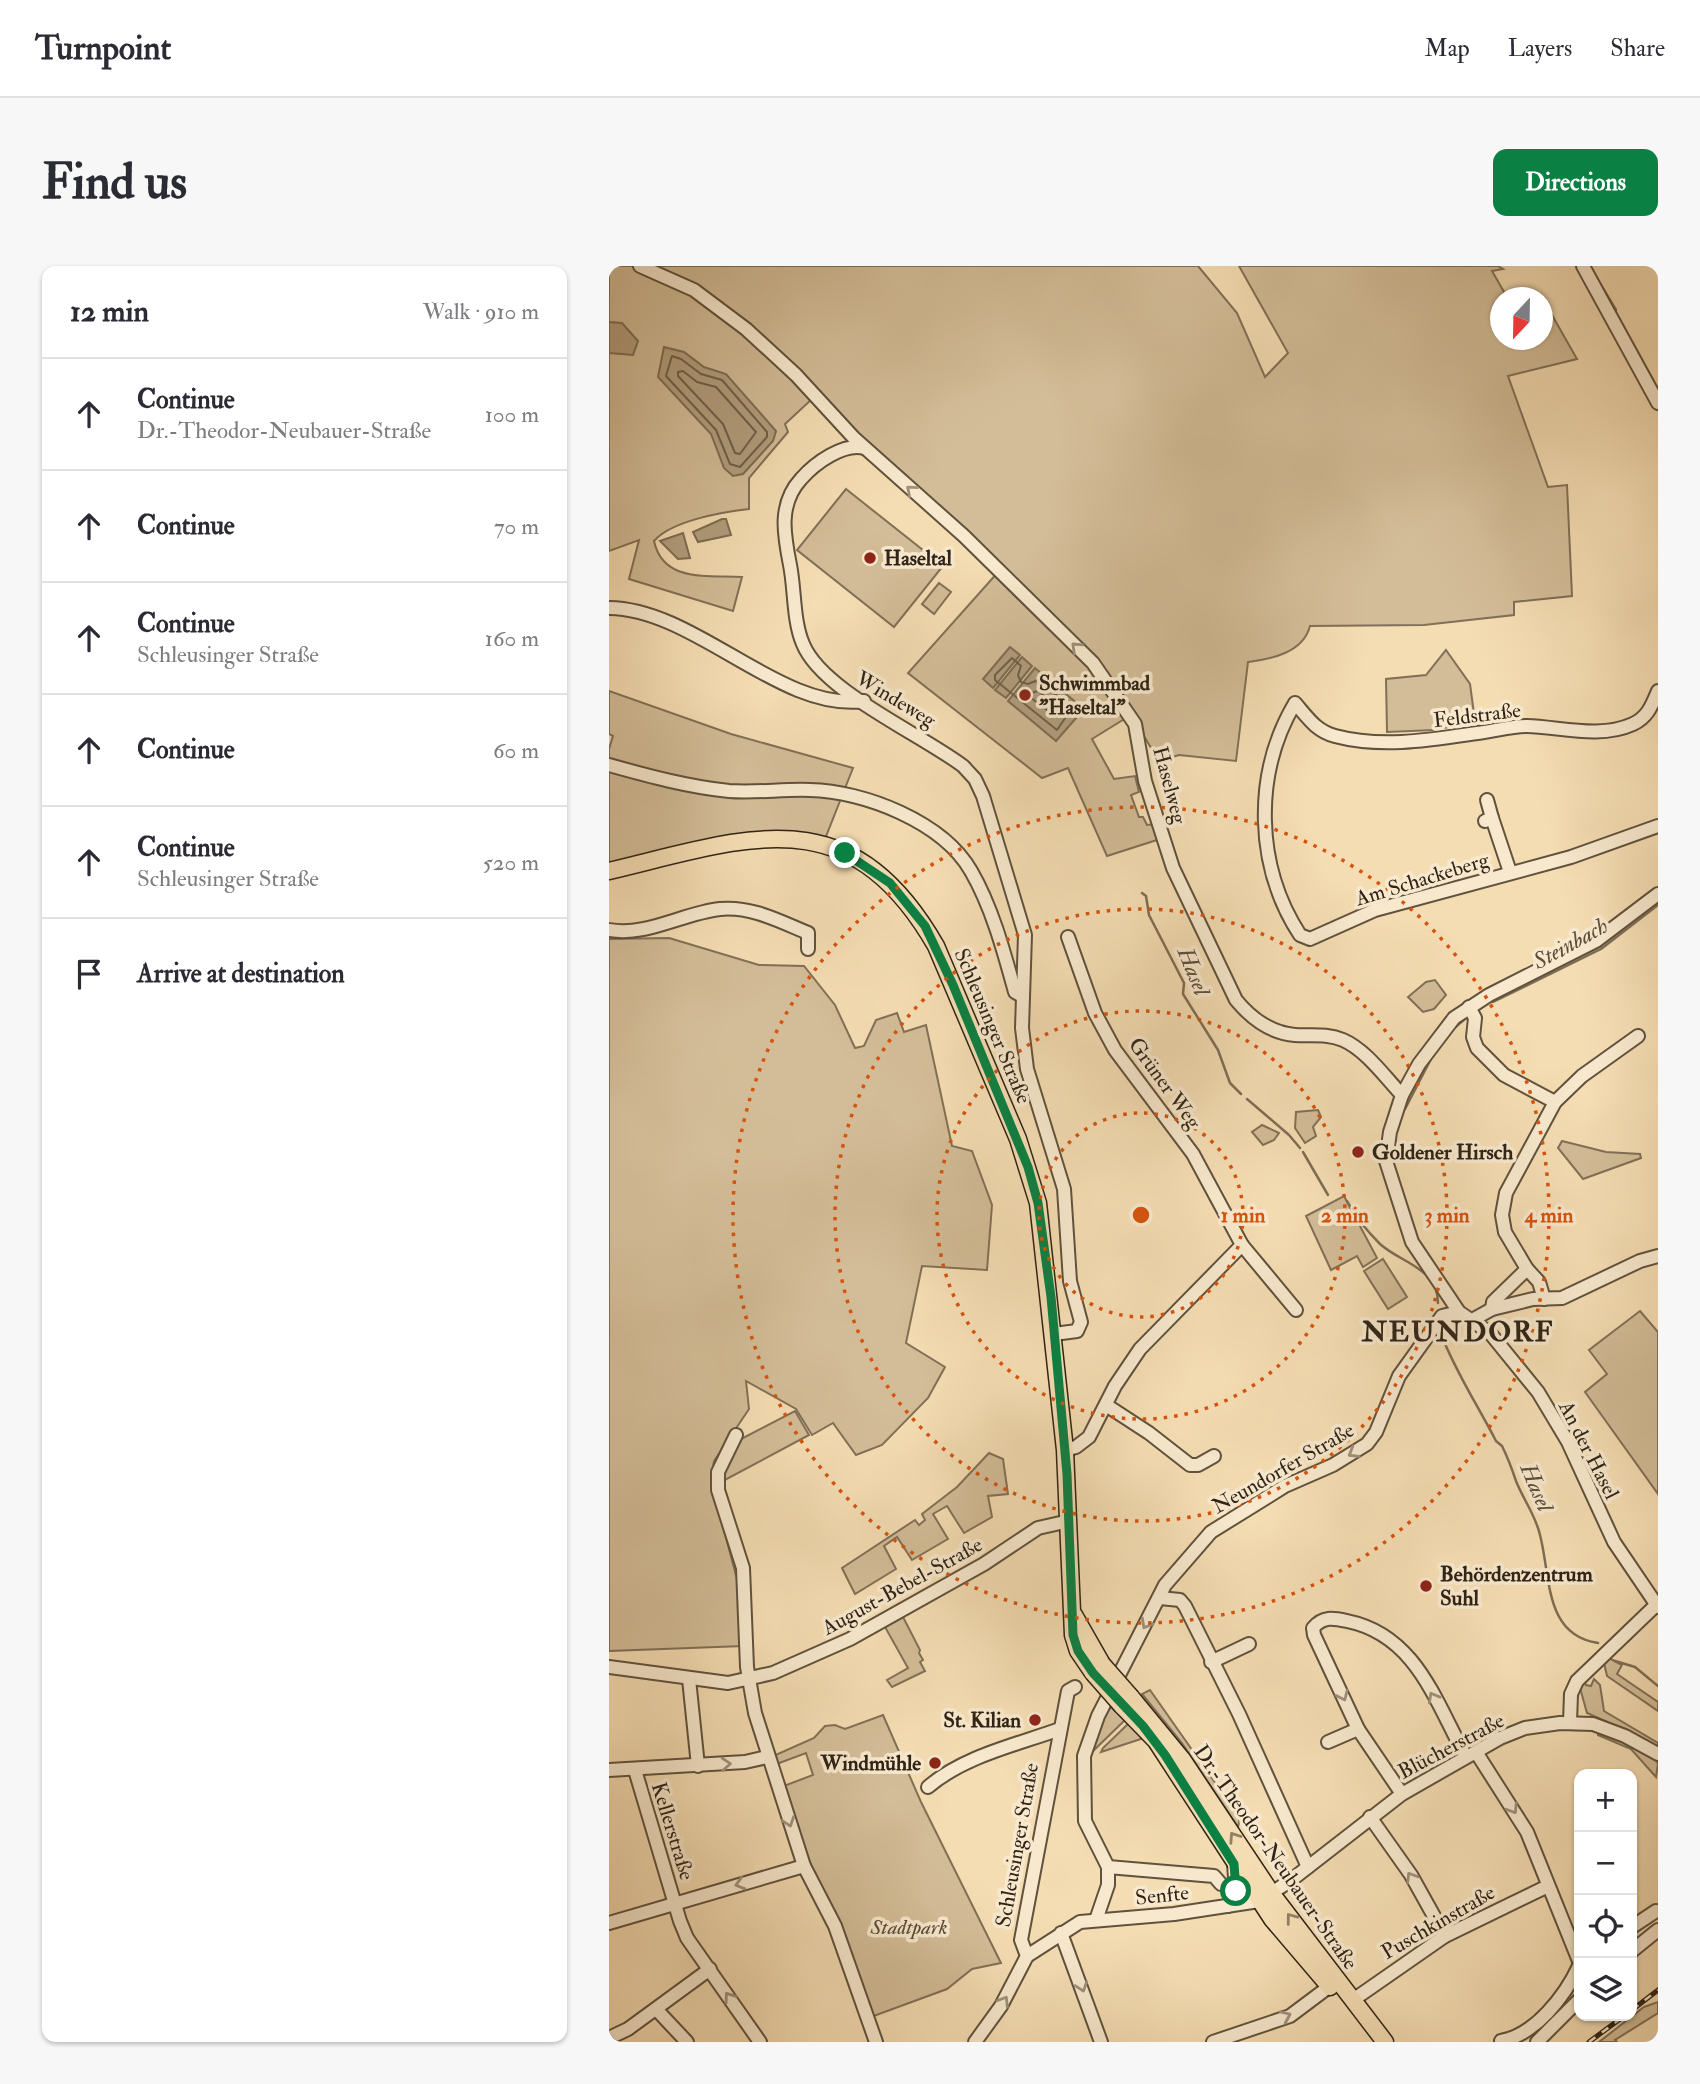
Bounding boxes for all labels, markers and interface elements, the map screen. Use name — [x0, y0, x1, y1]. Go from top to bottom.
text: Turnpoint — [35, 28, 171, 69]
text: Map — [1425, 33, 1470, 64]
text: Layers — [1508, 33, 1572, 64]
text: Share — [1610, 33, 1665, 64]
button: Directions — [1493, 149, 1658, 216]
text: Find us — [42, 152, 187, 213]
north arrow — [1490, 287, 1553, 350]
text: 12 min — [70, 293, 149, 330]
text: Walk · 910 m — [423, 297, 539, 326]
text: Continue — [137, 384, 235, 416]
icon: ahead — [70, 395, 108, 433]
text: 100 m — [485, 400, 539, 429]
text: Dr.-Theodor-Neubauer-Straße — [137, 416, 431, 445]
one-way arrow — [906, 486, 919, 498]
icon: ahead — [70, 507, 108, 545]
text: Continue — [137, 510, 235, 542]
text: 70 m — [494, 512, 539, 541]
place label: Haseltal — [884, 545, 952, 572]
marker: Haseltal — [862, 550, 878, 566]
text: Continue — [137, 608, 235, 640]
icon: ahead — [70, 619, 108, 657]
text: 160 m — [485, 624, 539, 653]
text: Schleusinger Straße — [137, 640, 319, 669]
one-way arrow — [1071, 643, 1084, 655]
street label: Windeweg — [850, 664, 941, 734]
place label: Schwimmbad "Haseltal" — [1039, 670, 1151, 721]
marker: Schwimmbad "Haseltal" — [1017, 687, 1033, 703]
street label: Feldstraße — [1432, 697, 1522, 734]
icon: ahead — [70, 731, 108, 769]
text: Continue — [137, 734, 235, 766]
text: 60 m — [493, 736, 539, 765]
street label: Haselweg — [1146, 743, 1193, 827]
text: Continue — [137, 832, 235, 864]
route end — [829, 837, 860, 868]
icon: ahead — [70, 843, 108, 881]
street label: Am Schackeberg — [1351, 846, 1493, 913]
text: 520 m — [483, 848, 539, 877]
text: Schleusinger Straße — [137, 864, 319, 893]
water label: Steinbach — [1527, 911, 1613, 976]
water label: Hasel — [1170, 942, 1217, 1001]
street label: Schleusinger Straße — [948, 944, 1038, 1108]
icon: arrive — [70, 955, 108, 993]
text: Arrive at destination — [137, 958, 345, 990]
street label: Grüner Weg — [1122, 1032, 1207, 1135]
place label: Goldener Hirsch — [1372, 1139, 1513, 1166]
marker: Goldener Hirsch — [1350, 1144, 1366, 1160]
text: 1 min — [1221, 1202, 1265, 1229]
text: 2 min — [1321, 1202, 1369, 1229]
text: 3 min — [1424, 1202, 1470, 1229]
text: 4 min — [1524, 1202, 1573, 1229]
centre of rings — [1129, 1203, 1153, 1227]
district label: NEUNDORF — [1361, 1315, 1554, 1350]
street label: An der Hasel — [1552, 1395, 1625, 1505]
street label: Neundorfer Straße — [1207, 1417, 1359, 1520]
one-way arrow — [1347, 1445, 1360, 1458]
water label: Hasel — [1513, 1458, 1560, 1517]
street label: August-Bebel-Straße — [816, 1531, 987, 1642]
place label: Behördenzentrum Suhl — [1440, 1561, 1593, 1612]
marker: Behördenzentrum Suhl — [1418, 1578, 1434, 1594]
one-way arrow — [1141, 1617, 1154, 1629]
one-way arrow — [1335, 1689, 1349, 1701]
one-way arrow — [1428, 1692, 1441, 1704]
place label: St. Kilian — [943, 1707, 1021, 1734]
street label: Blücherstraße — [1393, 1707, 1509, 1786]
marker: St. Kilian — [1027, 1712, 1043, 1728]
street label: Dr.-Theodor-Neubauer-Straße — [1188, 1740, 1364, 1975]
place label: Windmühle — [820, 1750, 921, 1777]
marker: Windmühle — [927, 1755, 943, 1771]
one-way arrow — [720, 1757, 731, 1772]
street label: Schleusinger Straße — [990, 1761, 1045, 1929]
map controls — [1574, 1769, 1637, 2021]
button: + — [1574, 1769, 1637, 1832]
street label: Kellerstraße — [645, 1779, 700, 1884]
one-way arrow — [1504, 1801, 1517, 1814]
one-way arrow — [781, 1815, 795, 1828]
one-way arrow — [1230, 1832, 1243, 1845]
button: − — [1574, 1832, 1637, 1895]
one-way arrow — [1406, 1872, 1419, 1885]
route start — [1220, 1875, 1251, 1906]
one-way arrow — [734, 1876, 746, 1891]
street label: Senfte — [1134, 1879, 1190, 1912]
street label: Puschkinstraße — [1377, 1879, 1500, 1966]
button: locate — [1574, 1895, 1637, 1958]
park label: Stadtpark — [870, 1914, 948, 1941]
one-way arrow — [1286, 1914, 1299, 1926]
button: layers — [1574, 1958, 1637, 2021]
one-way arrow — [1074, 1981, 1088, 1993]
one-way arrow — [725, 1992, 737, 2005]
one-way arrow — [995, 1995, 1008, 2008]
one-way arrow — [1279, 2010, 1291, 2024]

